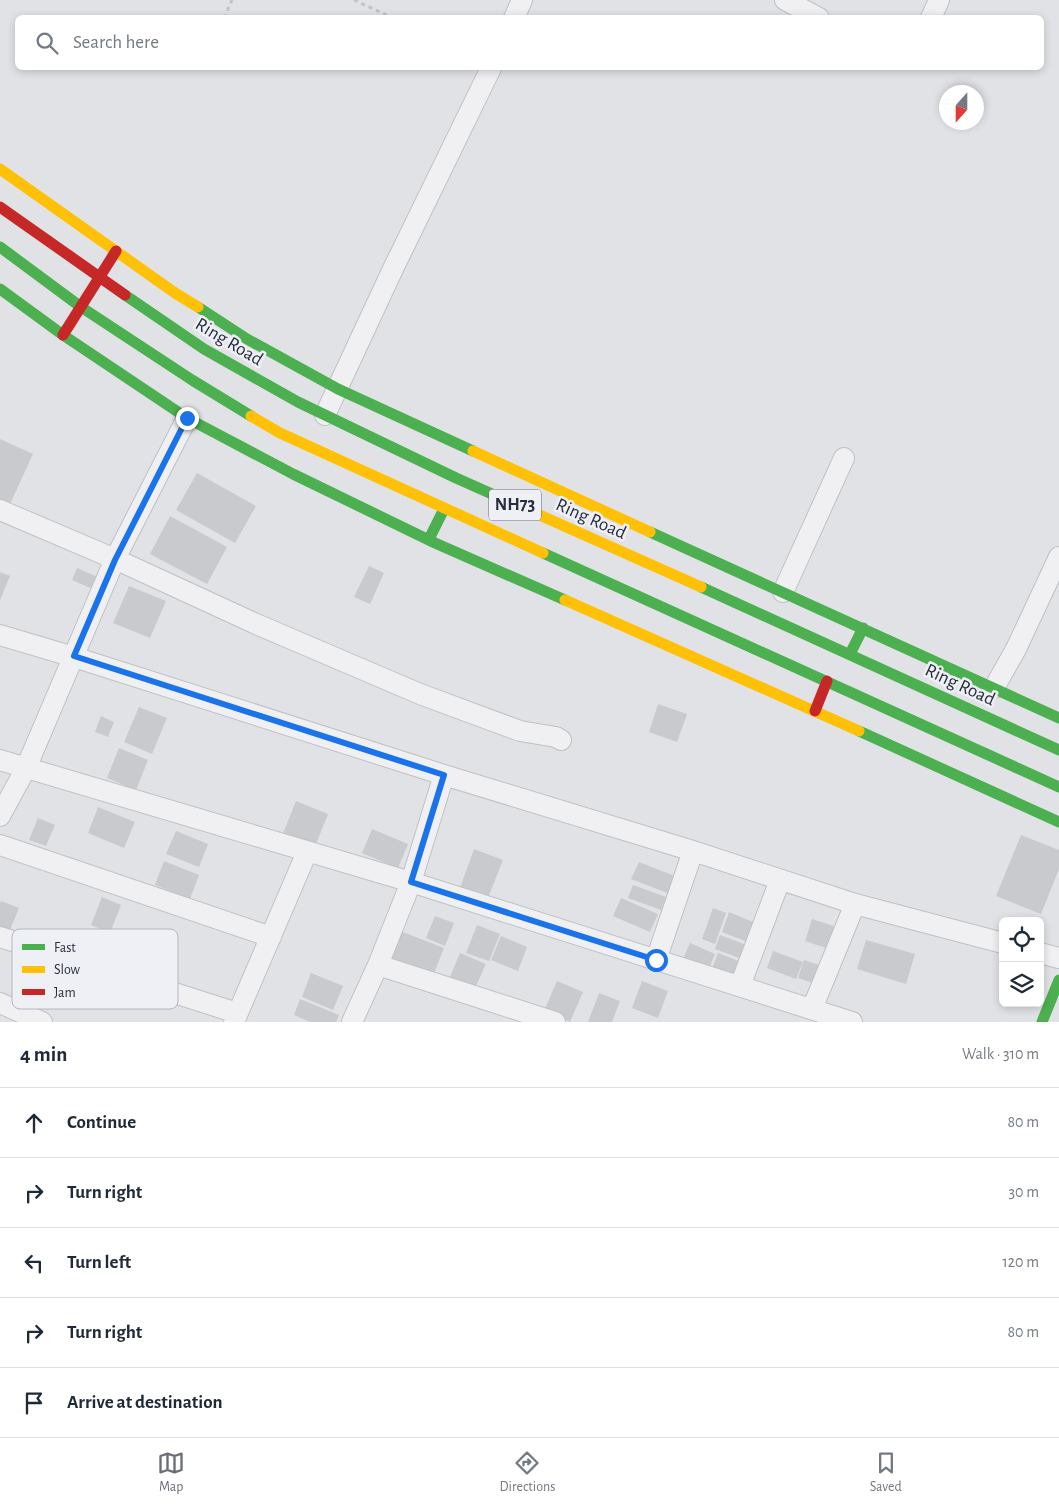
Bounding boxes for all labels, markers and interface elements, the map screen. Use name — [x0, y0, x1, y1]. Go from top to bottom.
search box — [15, 15, 1044, 70]
icon: search — [33, 29, 61, 57]
text: Search here — [73, 33, 159, 52]
north arrow — [939, 85, 984, 130]
street label: Ring Road — [192, 315, 266, 370]
route end — [176, 407, 199, 430]
road number: NH73 — [489, 490, 541, 520]
street label: Ring Road — [553, 495, 629, 543]
street label: Ring Road — [922, 661, 998, 710]
map controls — [999, 917, 1044, 1007]
button: locate — [999, 917, 1044, 962]
legend — [12, 929, 178, 1009]
text: Fast — [54, 941, 76, 955]
route start — [645, 949, 668, 972]
button: layers — [999, 962, 1044, 1007]
text: Slow — [54, 963, 81, 977]
text: Jam — [54, 986, 76, 1000]
text: 4 min — [20, 1044, 67, 1065]
text: Walk · 310 m — [962, 1046, 1039, 1062]
icon: ahead — [20, 1109, 48, 1137]
text: Continue — [67, 1113, 136, 1132]
text: 80 m — [1008, 1114, 1039, 1130]
icon: right — [20, 1179, 48, 1207]
text: Turn right — [67, 1183, 142, 1202]
text: 30 m — [1009, 1184, 1039, 1200]
icon: left — [20, 1249, 48, 1277]
text: Turn left — [67, 1253, 131, 1272]
text: 120 m — [1002, 1254, 1039, 1270]
icon: right — [20, 1319, 48, 1347]
text: Turn right — [67, 1323, 142, 1342]
text: 80 m — [1008, 1324, 1039, 1340]
icon: arrive — [20, 1389, 48, 1417]
text: Arrive at destination — [67, 1393, 223, 1412]
tab: Map — [157, 1449, 185, 1496]
tab: Directions — [500, 1449, 555, 1496]
tab: Saved — [870, 1449, 902, 1496]

